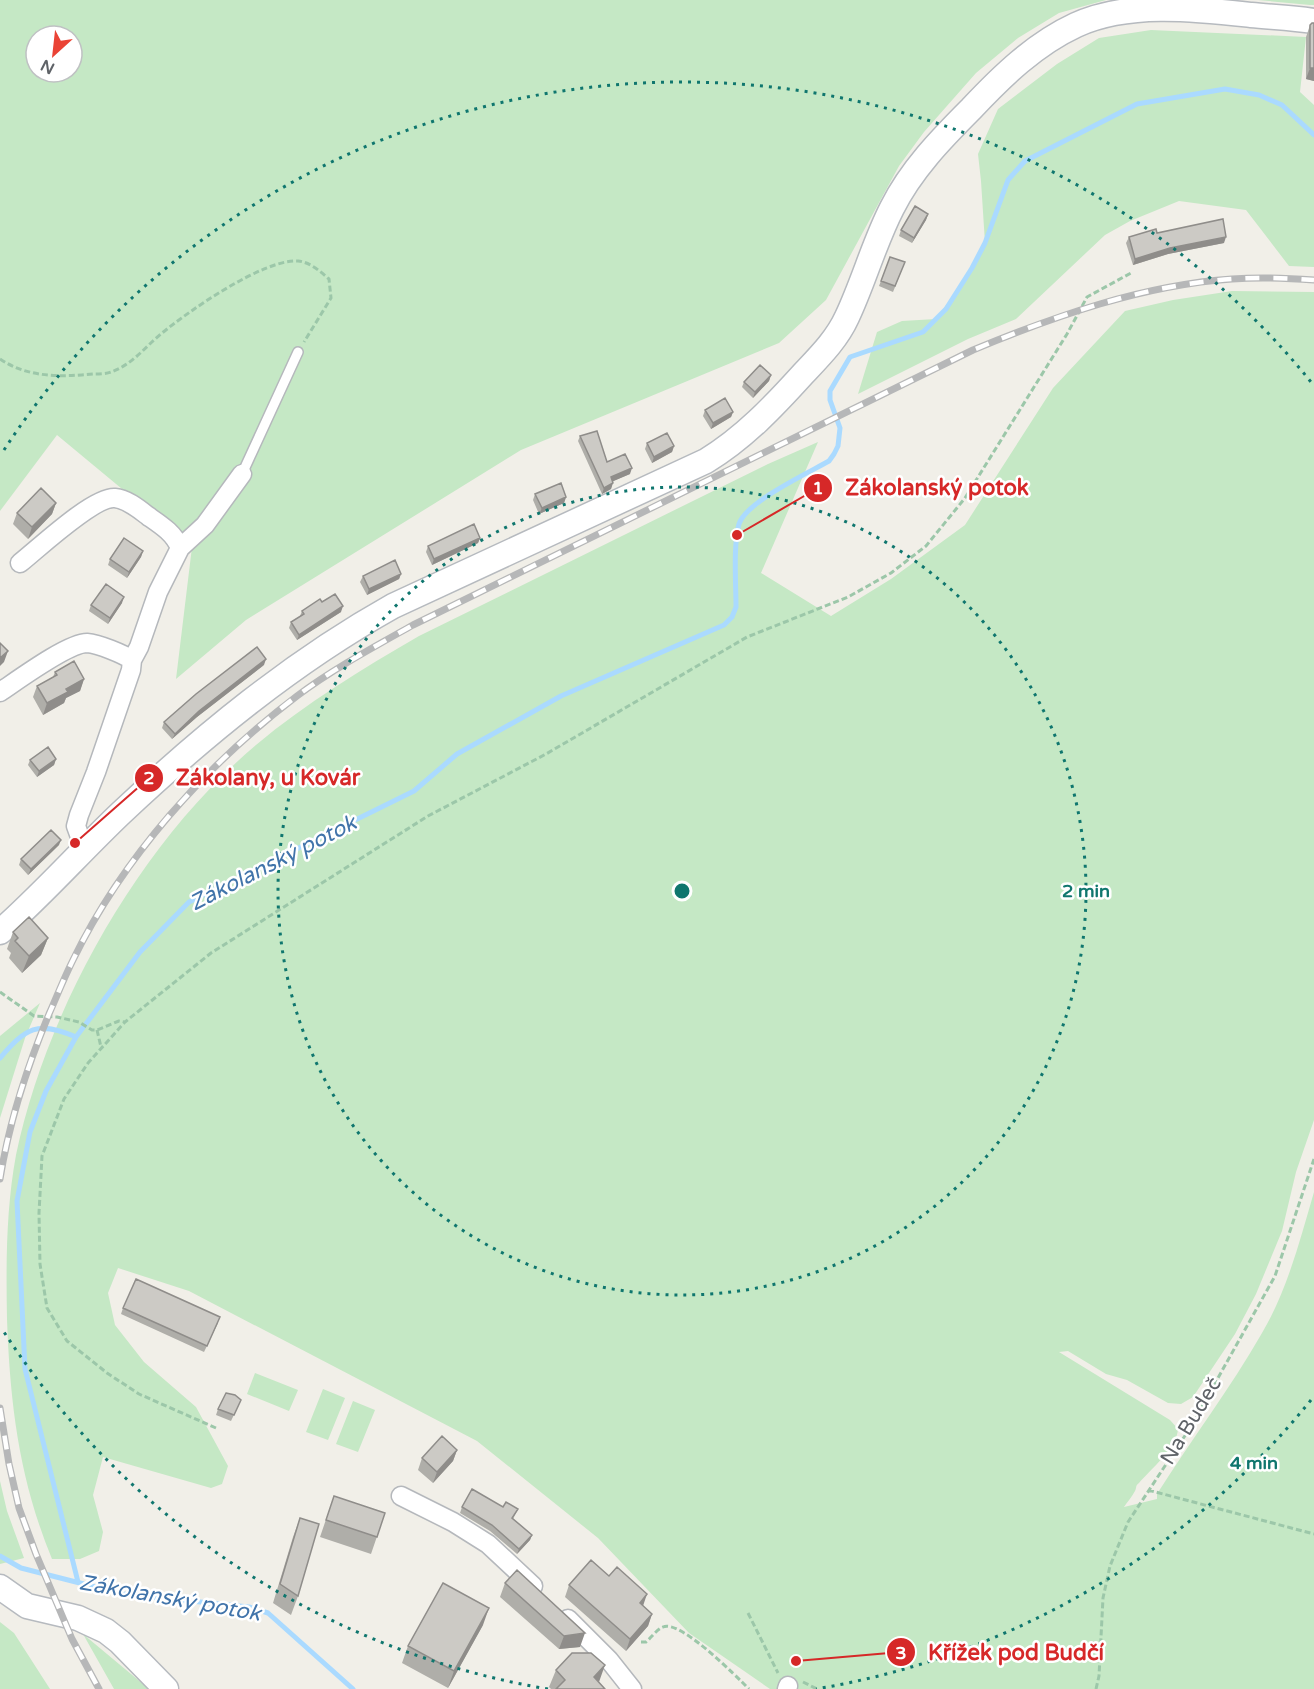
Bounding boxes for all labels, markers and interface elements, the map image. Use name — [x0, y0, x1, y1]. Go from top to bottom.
north arrow — [24, 24, 84, 84]
text: N — [37, 55, 58, 78]
callout: Zákolanský potok — [803, 468, 1041, 508]
text: Zákolanský potok — [845, 475, 1029, 501]
text: 1 — [812, 477, 824, 499]
callout: Zákolany, u Kovár — [134, 758, 372, 798]
text: Zákolany, u Kovár — [176, 765, 361, 791]
text: 2 — [143, 767, 155, 789]
water label: Zákolanský potok — [185, 809, 363, 916]
text: 2 min — [1062, 880, 1110, 902]
centre of rings — [672, 881, 692, 901]
street label: Na Budeč — [1155, 1373, 1227, 1469]
text: 4 min — [1230, 1452, 1278, 1474]
water label: Zákolanský potok — [77, 1569, 265, 1627]
callout: Křížek pod Budčí — [886, 1632, 1116, 1672]
text: Křížek pod Budčí — [928, 1640, 1105, 1666]
text: 3 — [895, 1642, 907, 1664]

